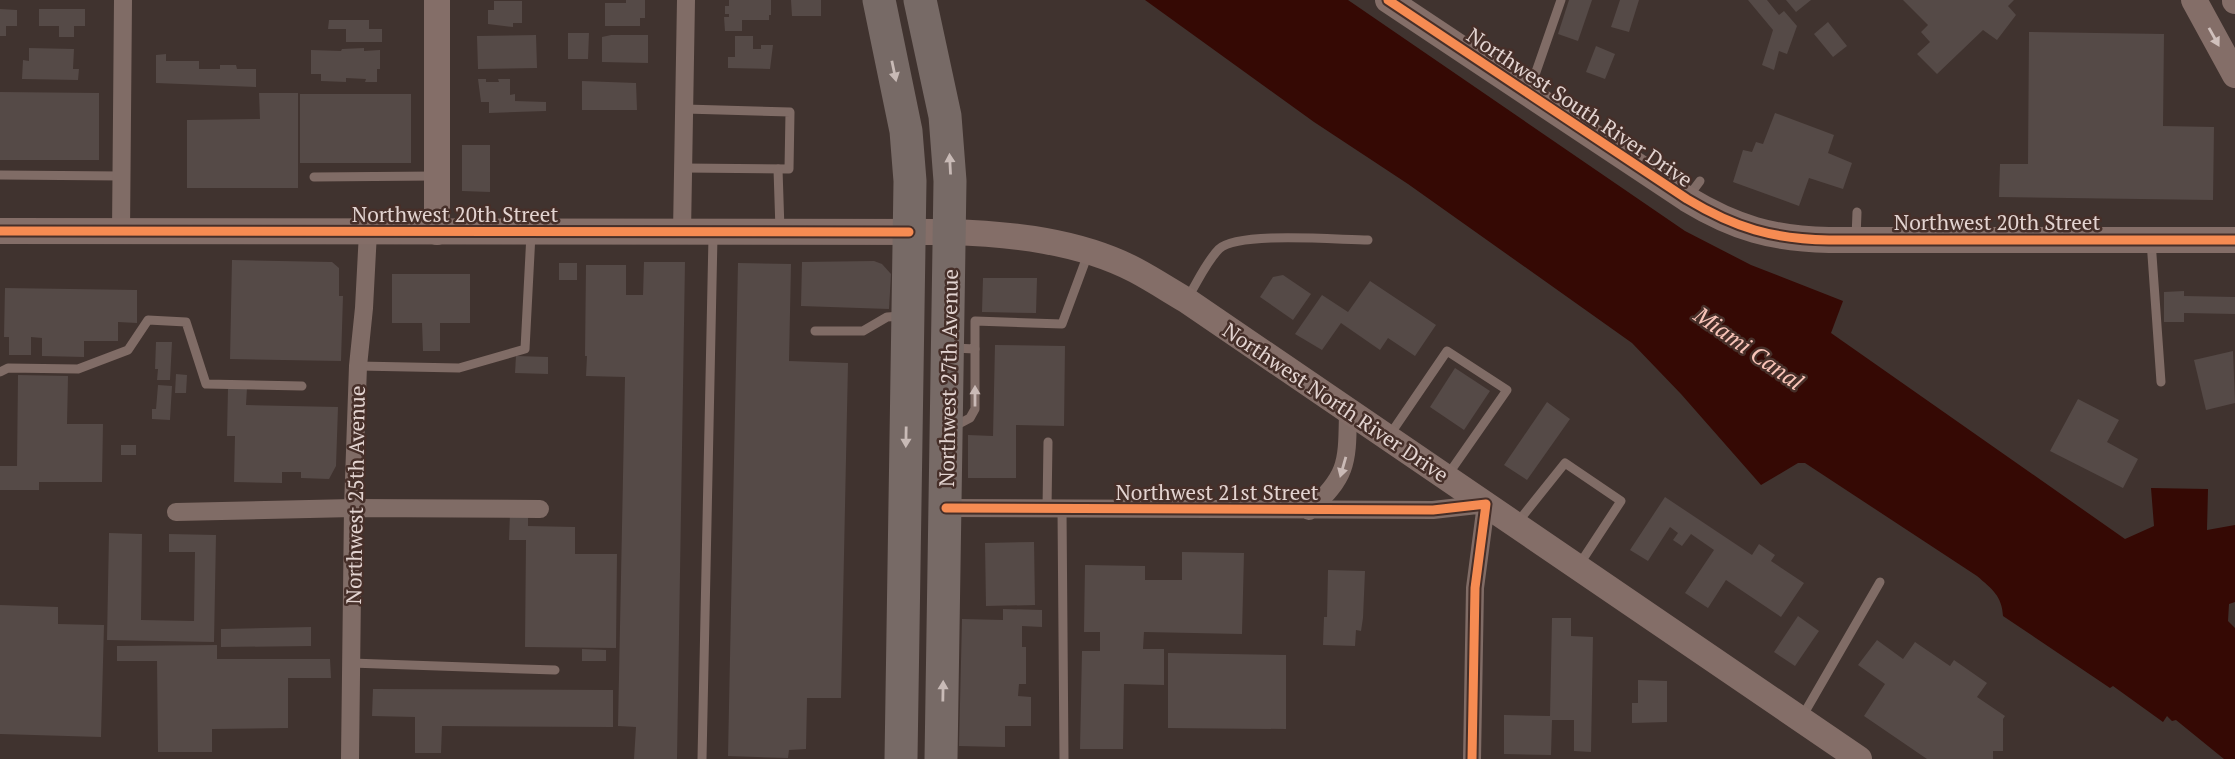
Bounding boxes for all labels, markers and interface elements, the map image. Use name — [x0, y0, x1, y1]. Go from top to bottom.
street label: Northwest South River Drive — [1462, 21, 1698, 193]
one-way arrow — [2208, 28, 2220, 47]
one-way arrow — [889, 60, 900, 82]
one-way arrow — [944, 153, 955, 175]
street label: Northwest 20th Street — [352, 200, 558, 228]
street label: Northwest 20th Street — [1894, 208, 2100, 236]
street label: Northwest 27th Avenue — [932, 269, 964, 487]
water label: Miami Canal — [1687, 298, 1810, 397]
street label: Northwest North River Drive — [1218, 316, 1454, 488]
street label: Northwest 25th Avenue — [339, 385, 371, 605]
one-way arrow — [969, 385, 981, 407]
one-way arrow — [900, 426, 912, 448]
one-way arrow — [1337, 457, 1347, 478]
street label: Northwest 21st Street — [1115, 478, 1319, 506]
one-way arrow — [937, 680, 949, 702]

